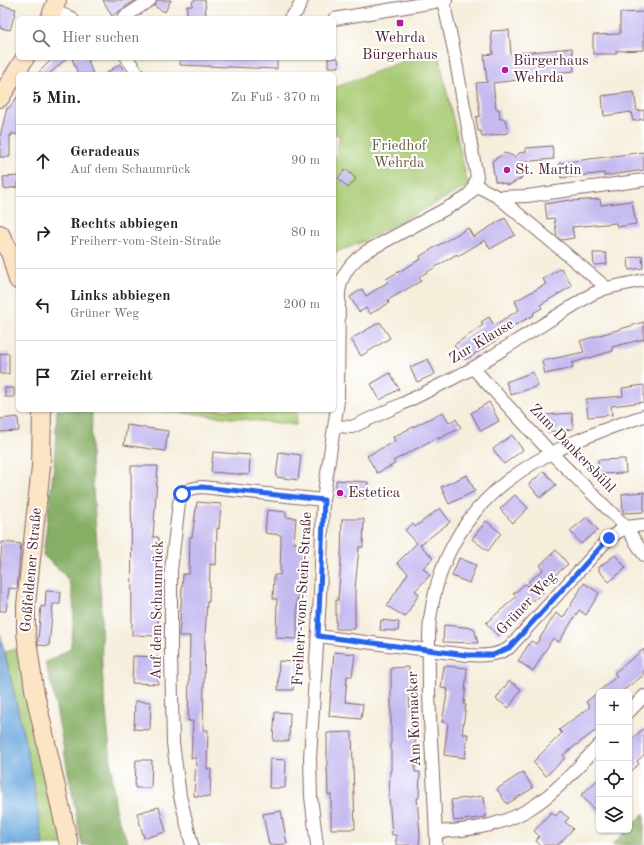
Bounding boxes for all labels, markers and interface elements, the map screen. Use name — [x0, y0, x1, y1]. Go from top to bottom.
search box — [16, 16, 336, 60]
marker: Wehrda Bürgerhaus — [395, 18, 405, 28]
icon: search — [30, 27, 52, 49]
text: Hier suchen — [62, 31, 139, 46]
place label: Wehrda Bürgerhaus — [362, 31, 438, 63]
place label: Bürgerhaus Wehrda — [513, 54, 589, 86]
marker: Bürgerhaus Wehrda — [500, 65, 510, 75]
text: 5 Min. — [32, 90, 81, 107]
text: Zu Fuß · 370 m — [231, 91, 320, 104]
park label: Friedhof Wehrda — [371, 139, 428, 171]
text: Geradeaus — [70, 145, 139, 160]
icon: ahead — [32, 150, 54, 172]
text: 90 m — [291, 154, 320, 167]
text: Auf dem Schaumrück — [70, 163, 191, 176]
place label: St. Martin — [515, 163, 581, 178]
marker: St. Martin — [502, 165, 512, 175]
text: Rechts abbiegen — [70, 217, 178, 232]
icon: right — [32, 222, 54, 244]
text: 80 m — [291, 226, 320, 239]
text: Freiherr-vom-Stein-Straße — [70, 235, 221, 248]
text: Links abbiegen — [70, 289, 171, 304]
icon: left — [32, 294, 54, 316]
text: 200 m — [283, 298, 320, 311]
text: Grüner Weg — [70, 307, 139, 320]
street label: Zur Klause — [447, 317, 517, 367]
icon: arrive — [32, 366, 54, 388]
text: Ziel erreicht — [70, 369, 153, 384]
street label: Zum Dankersbühl — [526, 402, 618, 496]
route start — [173, 485, 191, 503]
place label: Estetica — [348, 486, 401, 501]
marker: Estetica — [335, 488, 345, 498]
street label: Goßfeldener Straße — [19, 507, 45, 633]
street label: Freiherr-vom-Stein-Straße — [291, 511, 315, 686]
route end — [600, 529, 618, 547]
street label: Auf dem Schaumrück — [149, 540, 167, 680]
street label: Grüner Weg — [494, 570, 560, 638]
street label: Am Kornacker — [406, 671, 424, 767]
map controls — [596, 689, 632, 833]
button: + — [596, 689, 632, 725]
button: − — [596, 725, 632, 761]
button: locate — [596, 761, 632, 797]
button: layers — [596, 797, 632, 833]

